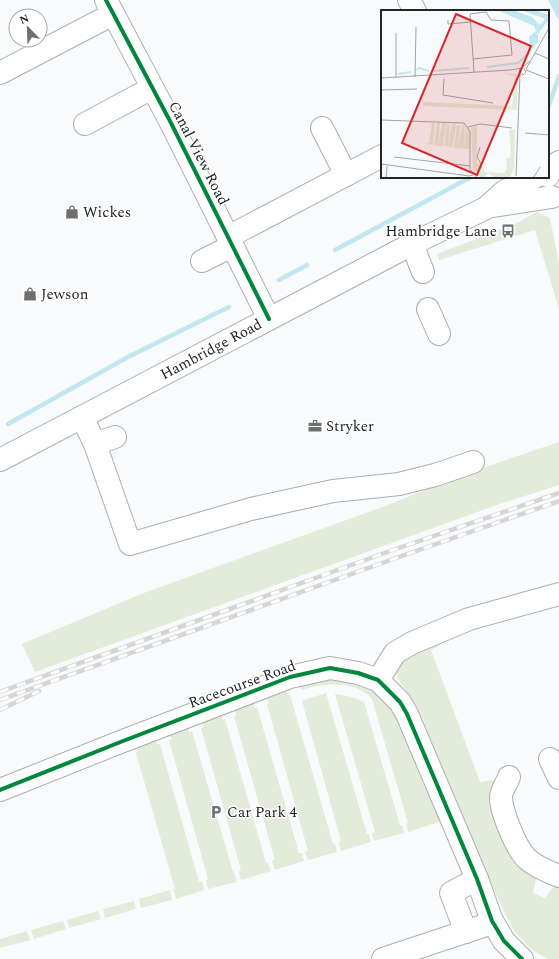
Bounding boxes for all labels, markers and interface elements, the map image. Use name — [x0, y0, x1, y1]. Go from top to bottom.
north arrow — [8, 8, 48, 48]
text: N — [17, 10, 32, 29]
inset map — [381, 10, 549, 178]
street label: Canal View Road — [162, 97, 235, 209]
place label: Wickes — [83, 201, 131, 224]
shop icon: Wickes — [64, 204, 80, 220]
place label: Hambridge Lane — [385, 220, 497, 243]
bus stop icon: Hambridge Lane — [500, 223, 516, 239]
place label: Jewson — [41, 283, 89, 306]
shop icon: Jewson — [22, 286, 38, 302]
street label: Hambridge Road — [156, 313, 266, 386]
place label: Stryker — [326, 415, 374, 438]
office icon: Stryker — [307, 418, 323, 434]
street label: Racecourse Road — [185, 654, 299, 715]
place label: Car Park 4 — [227, 801, 298, 824]
parking icon: Car Park 4 — [208, 804, 224, 820]

